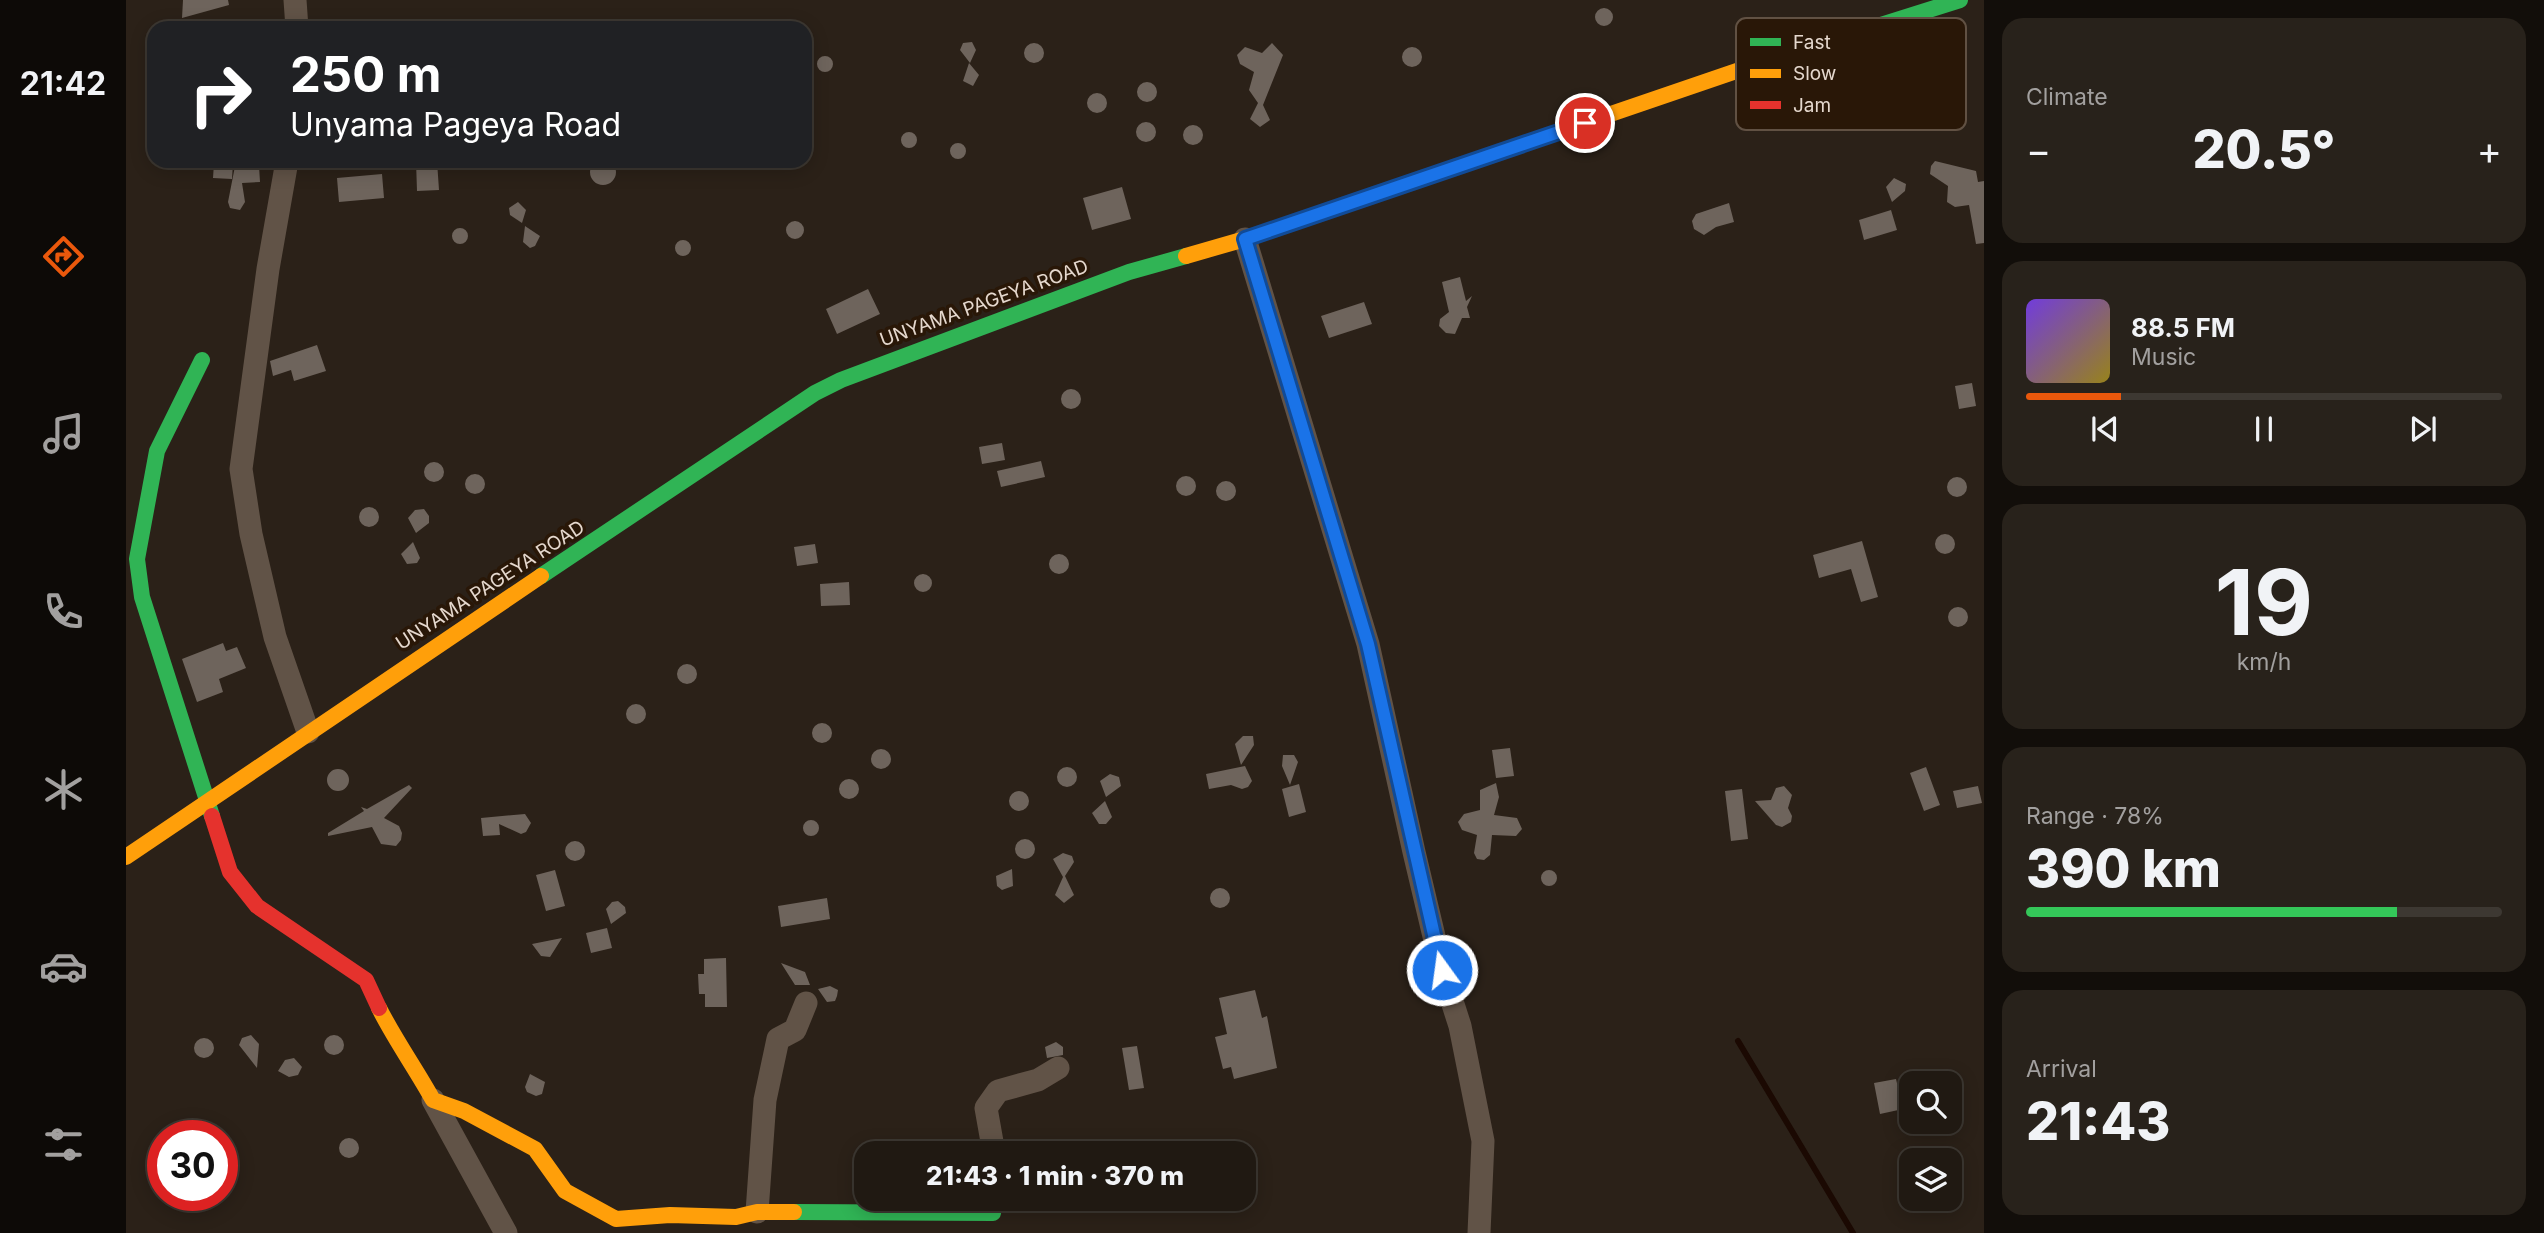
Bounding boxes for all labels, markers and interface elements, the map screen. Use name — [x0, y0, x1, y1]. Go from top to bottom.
legend — [1736, 18, 1966, 130]
text: Fast — [1793, 31, 1831, 54]
text: 250 m — [290, 45, 442, 104]
icon: right — [175, 49, 266, 140]
text: Slow — [1793, 62, 1836, 85]
text: 21:42 — [20, 64, 106, 103]
text: Climate — [2026, 83, 2108, 111]
pin — [1555, 93, 1615, 153]
text: Jam — [1793, 94, 1831, 117]
icon: arrive — [1566, 104, 1604, 142]
text: Unyama Pageya Road — [290, 105, 621, 144]
text: 20.5° — [2192, 118, 2336, 181]
text: − — [2026, 127, 2051, 173]
text: + — [2477, 127, 2502, 173]
icon: directions — [39, 232, 88, 281]
street label: UNYAMA PAGEYA ROAD — [877, 255, 1091, 351]
text: 88.5 FM — [2131, 312, 2235, 343]
text: Music — [2131, 343, 2196, 371]
icon: music — [39, 409, 88, 458]
icon: previous — [2086, 410, 2124, 448]
icon: pause — [2245, 410, 2283, 448]
icon: next — [2404, 410, 2442, 448]
street label: UNYAMA PAGEYA ROAD — [391, 515, 589, 655]
text: 19 — [2215, 547, 2313, 657]
icon: phone — [39, 587, 88, 636]
text: km/h — [2237, 648, 2291, 676]
icon: climate — [39, 765, 88, 814]
text: Range · 78% — [2026, 802, 2164, 830]
text: 390 km — [2026, 837, 2221, 900]
position arrow — [1405, 933, 1479, 1007]
icon: car — [39, 942, 88, 991]
text: Arrival — [2026, 1055, 2097, 1083]
map controls — [1899, 1071, 1962, 1211]
button: search — [1899, 1071, 1962, 1134]
text: 21:43 — [2026, 1090, 2170, 1153]
icon: filters — [39, 1120, 88, 1169]
speed limit sign: 30 — [147, 1120, 238, 1211]
button: layers — [1899, 1148, 1962, 1211]
text: 21:43 · 1 min · 370 m — [926, 1160, 1184, 1191]

